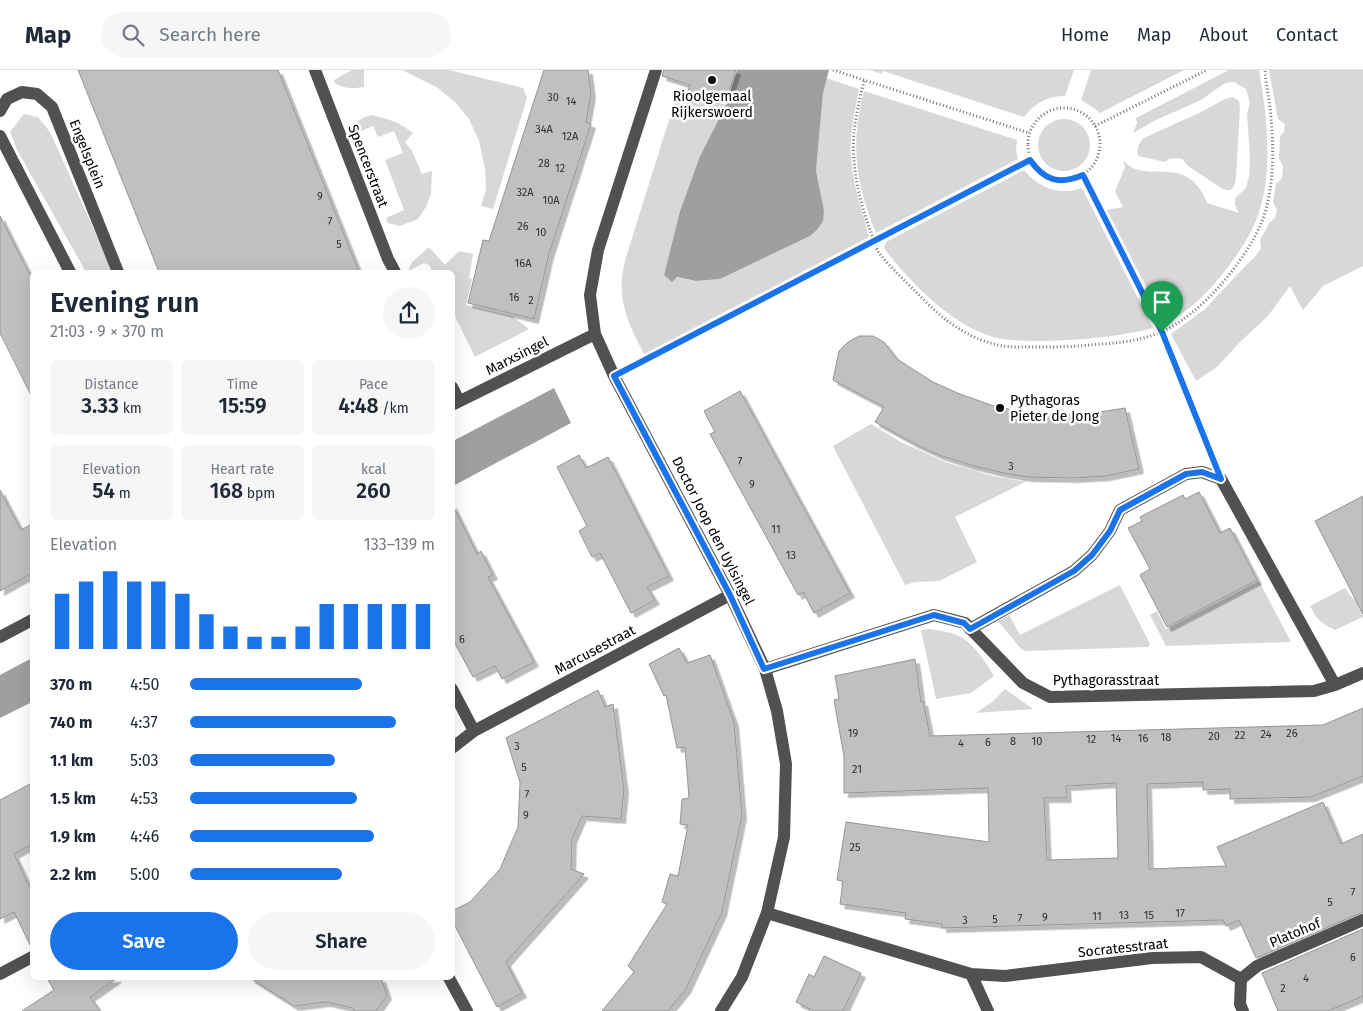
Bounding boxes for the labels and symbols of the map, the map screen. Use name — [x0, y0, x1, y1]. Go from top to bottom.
marker: Rioolgemaal Rijkerswoerd — [706, 74, 718, 86]
place label: Rioolgemaal Rijkerswoerd — [671, 88, 753, 121]
house number: 30 — [547, 91, 559, 104]
house number: 14 — [566, 95, 576, 108]
street label: Engelsplein — [65, 117, 109, 191]
street label: Spencerstraat — [344, 122, 392, 211]
house number: 34A — [535, 123, 553, 136]
house number: 12A — [562, 130, 579, 143]
house number: 28 — [538, 157, 550, 170]
house number: 12 — [555, 162, 565, 175]
house number: 32A — [516, 186, 534, 199]
house number: 9 — [317, 190, 323, 203]
house number: 10A — [542, 194, 560, 207]
house number: 7 — [328, 215, 333, 228]
house number: 26 — [517, 220, 529, 233]
house number: 10 — [536, 226, 546, 239]
house number: 5 — [336, 238, 342, 251]
house number: 16A — [515, 257, 532, 270]
pin — [1141, 281, 1183, 332]
house number: 16 — [509, 291, 519, 304]
house number: 2 — [528, 294, 534, 307]
street label: Marxsingel — [483, 333, 551, 379]
place label: Pythagoras Pieter de Jong — [1010, 392, 1100, 425]
marker: Pythagoras Pieter de Jong — [994, 402, 1006, 414]
street label: Doctor Joop den Uylsingel — [668, 454, 758, 608]
house number: 7 — [738, 455, 743, 468]
house number: 3 — [1008, 460, 1014, 473]
house number: 9 — [749, 478, 755, 491]
house number: 11 — [771, 523, 781, 536]
house number: 13 — [786, 549, 796, 562]
street label: Marcusestraat — [552, 621, 639, 678]
house number: 6 — [459, 633, 465, 646]
street label: Pythagorasstraat — [1053, 672, 1160, 689]
house number: 19 — [848, 727, 858, 740]
house number: 26 — [1286, 727, 1298, 740]
house number: 24 — [1261, 728, 1272, 741]
house number: 22 — [1235, 729, 1245, 742]
house number: 20 — [1208, 730, 1220, 743]
house number: 18 — [1161, 731, 1171, 744]
house number: 14 — [1111, 732, 1121, 745]
house number: 16 — [1138, 732, 1148, 745]
house number: 12 — [1086, 733, 1096, 746]
house number: 8 — [1010, 735, 1016, 748]
house number: 10 — [1032, 735, 1042, 748]
house number: 6 — [985, 736, 991, 749]
house number: 4 — [958, 737, 964, 750]
house number: 3 — [514, 740, 520, 753]
house number: 5 — [521, 761, 527, 774]
house number: 21 — [852, 763, 862, 776]
house number: 7 — [525, 788, 530, 801]
house number: 9 — [523, 809, 529, 822]
house number: 25 — [850, 841, 861, 854]
house number: 7 — [1351, 886, 1356, 899]
house number: 5 — [1327, 896, 1333, 909]
house number: 17 — [1175, 907, 1185, 920]
house number: 13 — [1119, 909, 1129, 922]
house number: 15 — [1144, 909, 1155, 922]
house number: 11 — [1092, 910, 1102, 923]
house number: 9 — [1042, 911, 1048, 924]
house number: 7 — [1018, 912, 1023, 925]
house number: 5 — [992, 913, 998, 926]
house number: 3 — [962, 914, 968, 927]
street label: Platohof — [1267, 914, 1324, 951]
street label: Socratesstraat — [1077, 935, 1170, 961]
house number: 6 — [1350, 951, 1356, 964]
house number: 4 — [1303, 972, 1309, 985]
house number: 2 — [1280, 982, 1286, 995]

